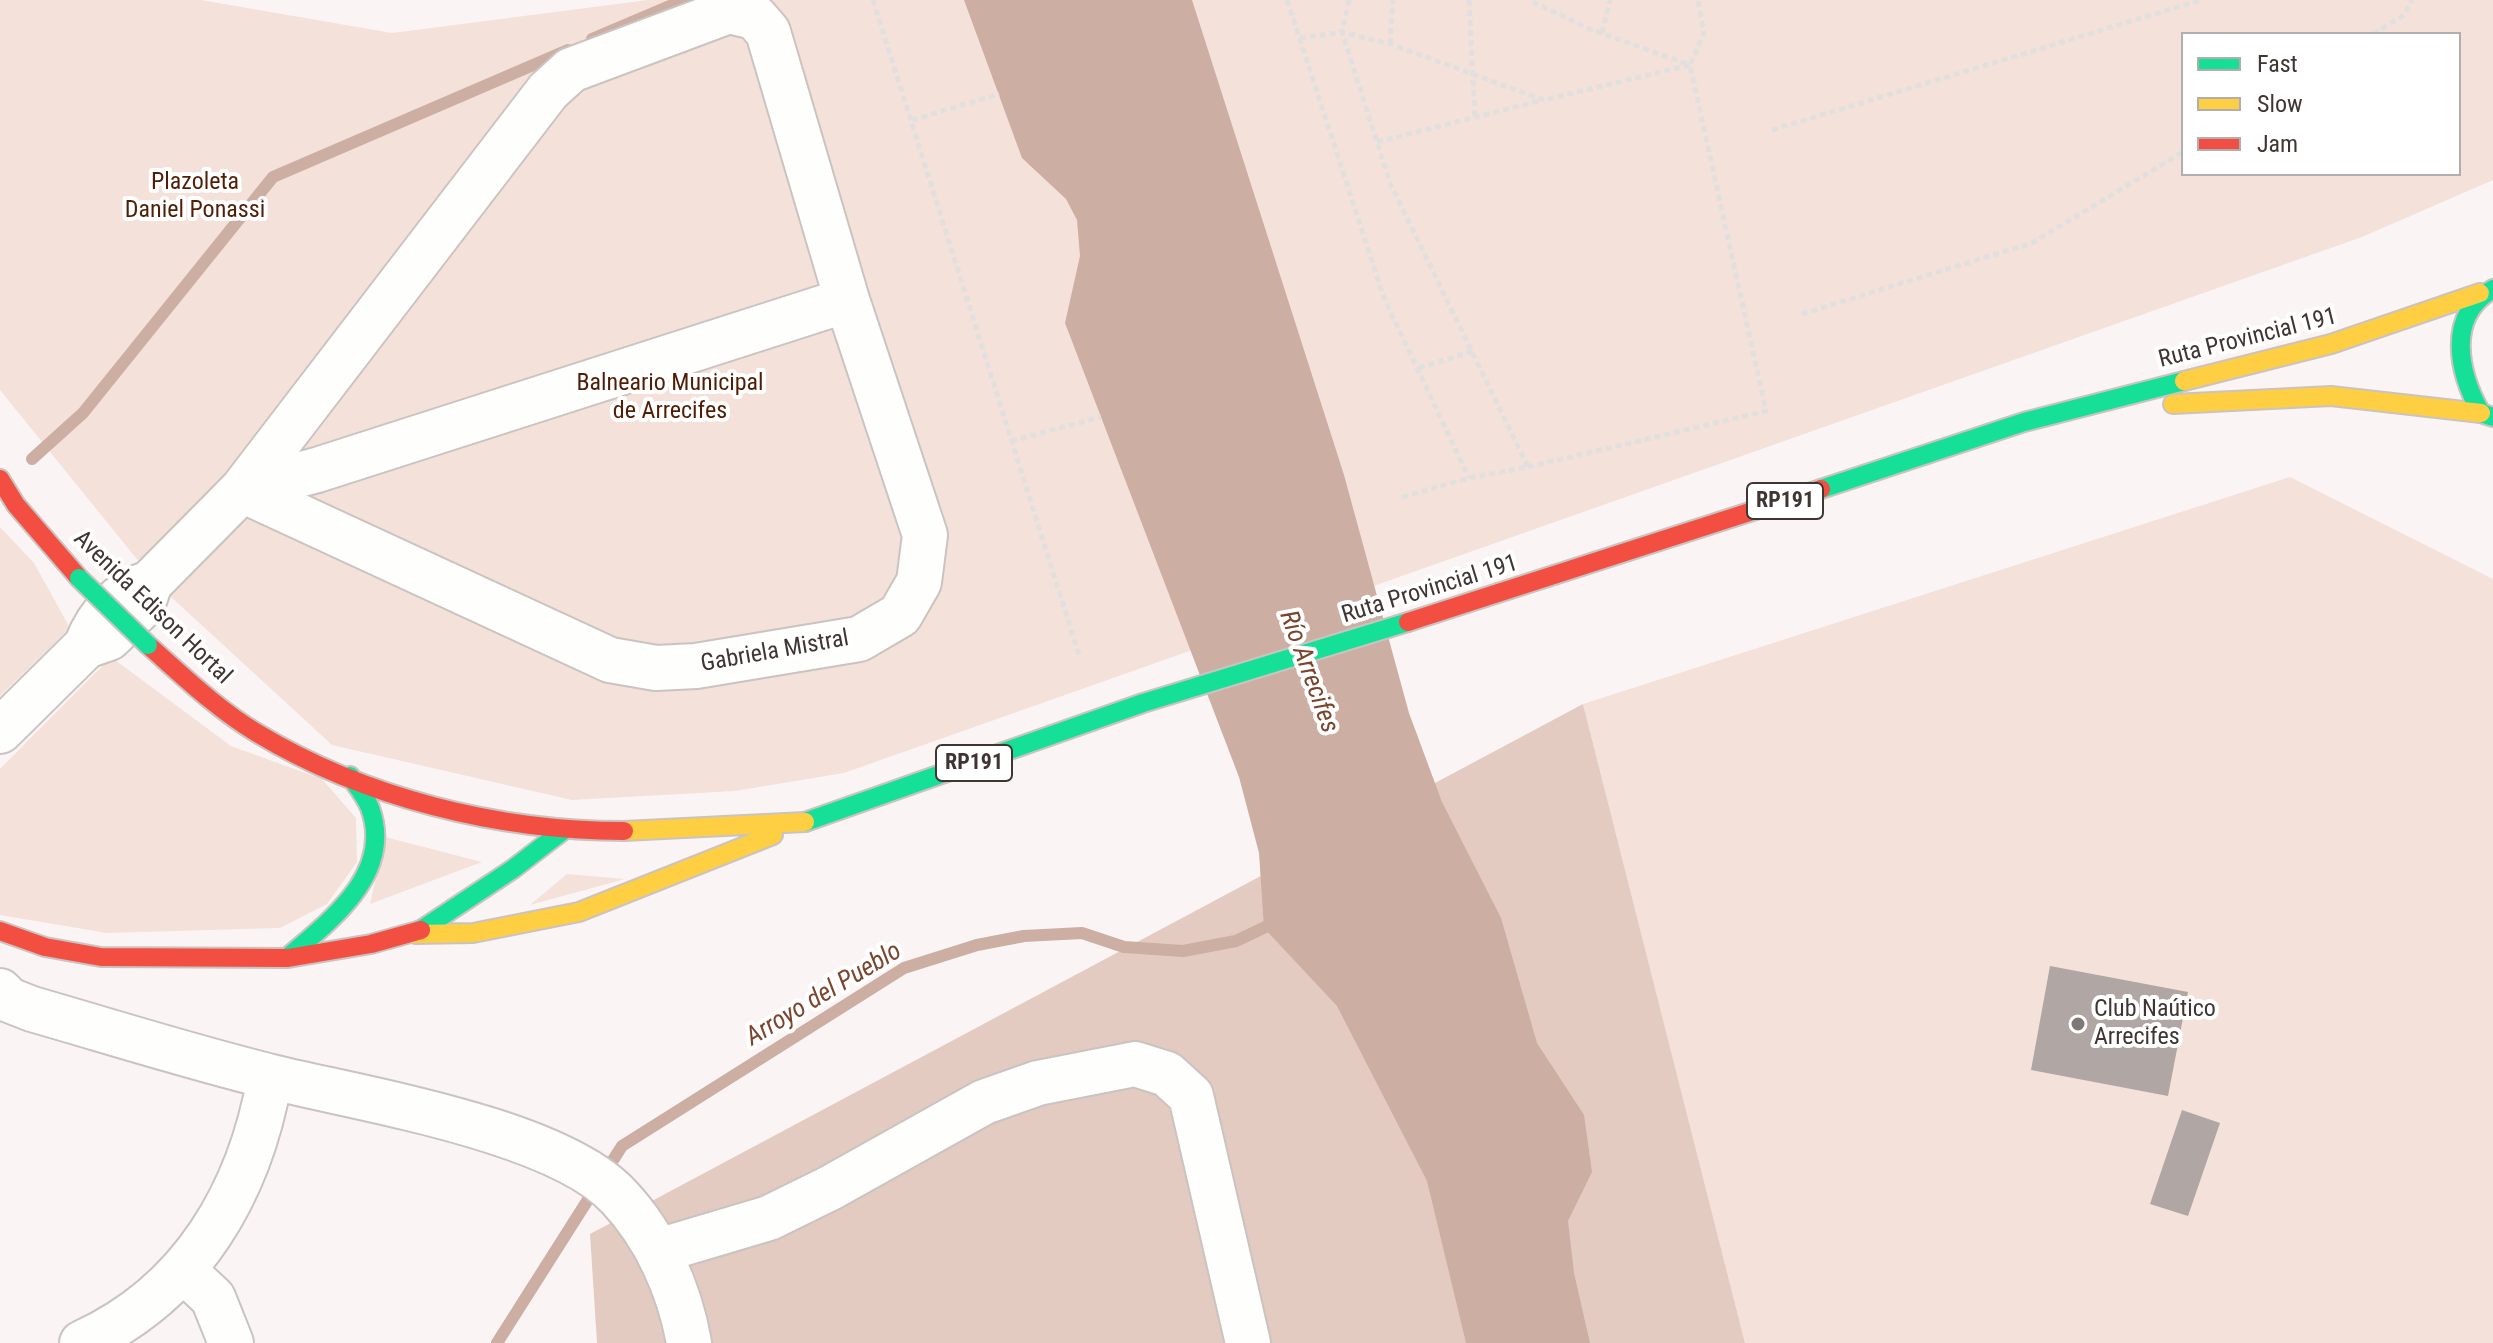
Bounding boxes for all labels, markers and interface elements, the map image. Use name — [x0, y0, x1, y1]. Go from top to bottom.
legend — [2181, 32, 2461, 176]
text: Fast — [2257, 50, 2298, 78]
text: Slow — [2257, 90, 2303, 118]
text: Jam — [2257, 130, 2298, 158]
park label: Plazoleta Daniel Ponassi — [125, 169, 265, 225]
street label: Ruta Provincial 191 — [2156, 303, 2340, 375]
park label: Balneario Municipal de Arrecifes — [576, 370, 764, 426]
road number: RP191 — [1747, 483, 1823, 519]
street label: Avenida Edison Hortal — [67, 525, 237, 691]
street label: Ruta Provincial 191 — [1338, 550, 1522, 630]
water label: Río Arrecifes — [1271, 607, 1345, 737]
street label: Gabriela Mistral — [699, 625, 851, 679]
road number: RP191 — [936, 745, 1012, 781]
water label: Arroyo del Pueblo — [741, 936, 907, 1054]
place label: Club Naútico Arrecifes — [2094, 996, 2216, 1052]
marker: Club Naútico Arrecifes — [2069, 1015, 2087, 1033]

